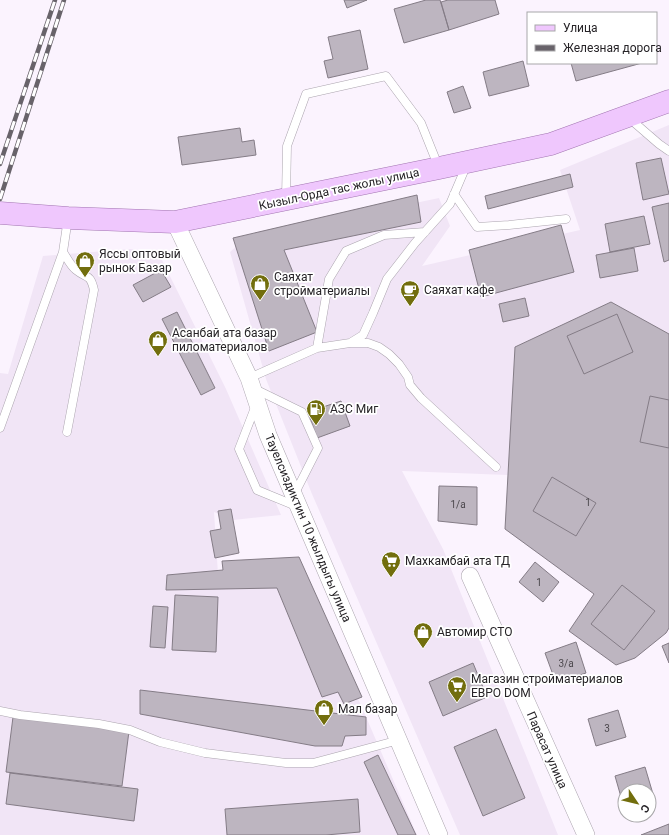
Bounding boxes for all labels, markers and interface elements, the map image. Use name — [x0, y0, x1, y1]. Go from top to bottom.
legend — [527, 12, 657, 64]
text: Улица — [563, 21, 598, 35]
text: Железная дорога — [563, 41, 662, 55]
street label: Кызыл-Орда тас жолы улица — [257, 165, 421, 213]
place label: Яссы оптовый рынок Базар — [99, 247, 181, 275]
shop icon: Яссы оптовый рынок Базар — [74, 250, 96, 278]
place label: Саяхат стройматериалы — [274, 270, 370, 298]
shop icon: Саяхат стройматериалы — [249, 273, 271, 301]
cafe icon: Саяхат кафе — [399, 279, 421, 307]
place label: Саяхат кафе — [424, 283, 494, 297]
place label: Асанбай ата базар пиломатериалов — [172, 326, 277, 354]
shop icon: Асанбай ата базар пиломатериалов — [147, 329, 169, 357]
fuel station icon: АЗС Миг — [305, 398, 327, 426]
place label: АЗС Миг — [330, 402, 378, 416]
street label: Тауелсиздиктин 10 жылдыгы улица — [262, 432, 354, 624]
house number: 1 — [585, 497, 591, 508]
house number: 1/а — [450, 499, 466, 510]
supermarket icon: Махкамбай ата ТД — [380, 550, 402, 578]
place label: Махкамбай ата ТД — [405, 554, 510, 568]
house number: 1 — [536, 577, 542, 588]
shop icon: Автомир СТО — [412, 621, 434, 649]
place label: Автомир СТО — [437, 625, 512, 639]
house number: 3/а — [558, 658, 574, 669]
place label: Магазин стройматериалов ЕВРО DOM — [471, 672, 623, 700]
supermarket icon: Магазин стройматериалов ЕВРО DOM — [446, 675, 468, 703]
shop icon: Мал базар — [313, 698, 335, 726]
place label: Мал базар — [338, 702, 398, 716]
street label: Парасат улица — [524, 709, 570, 791]
house number: 3 — [604, 723, 610, 734]
north arrow — [617, 783, 657, 823]
text: С — [637, 802, 652, 815]

